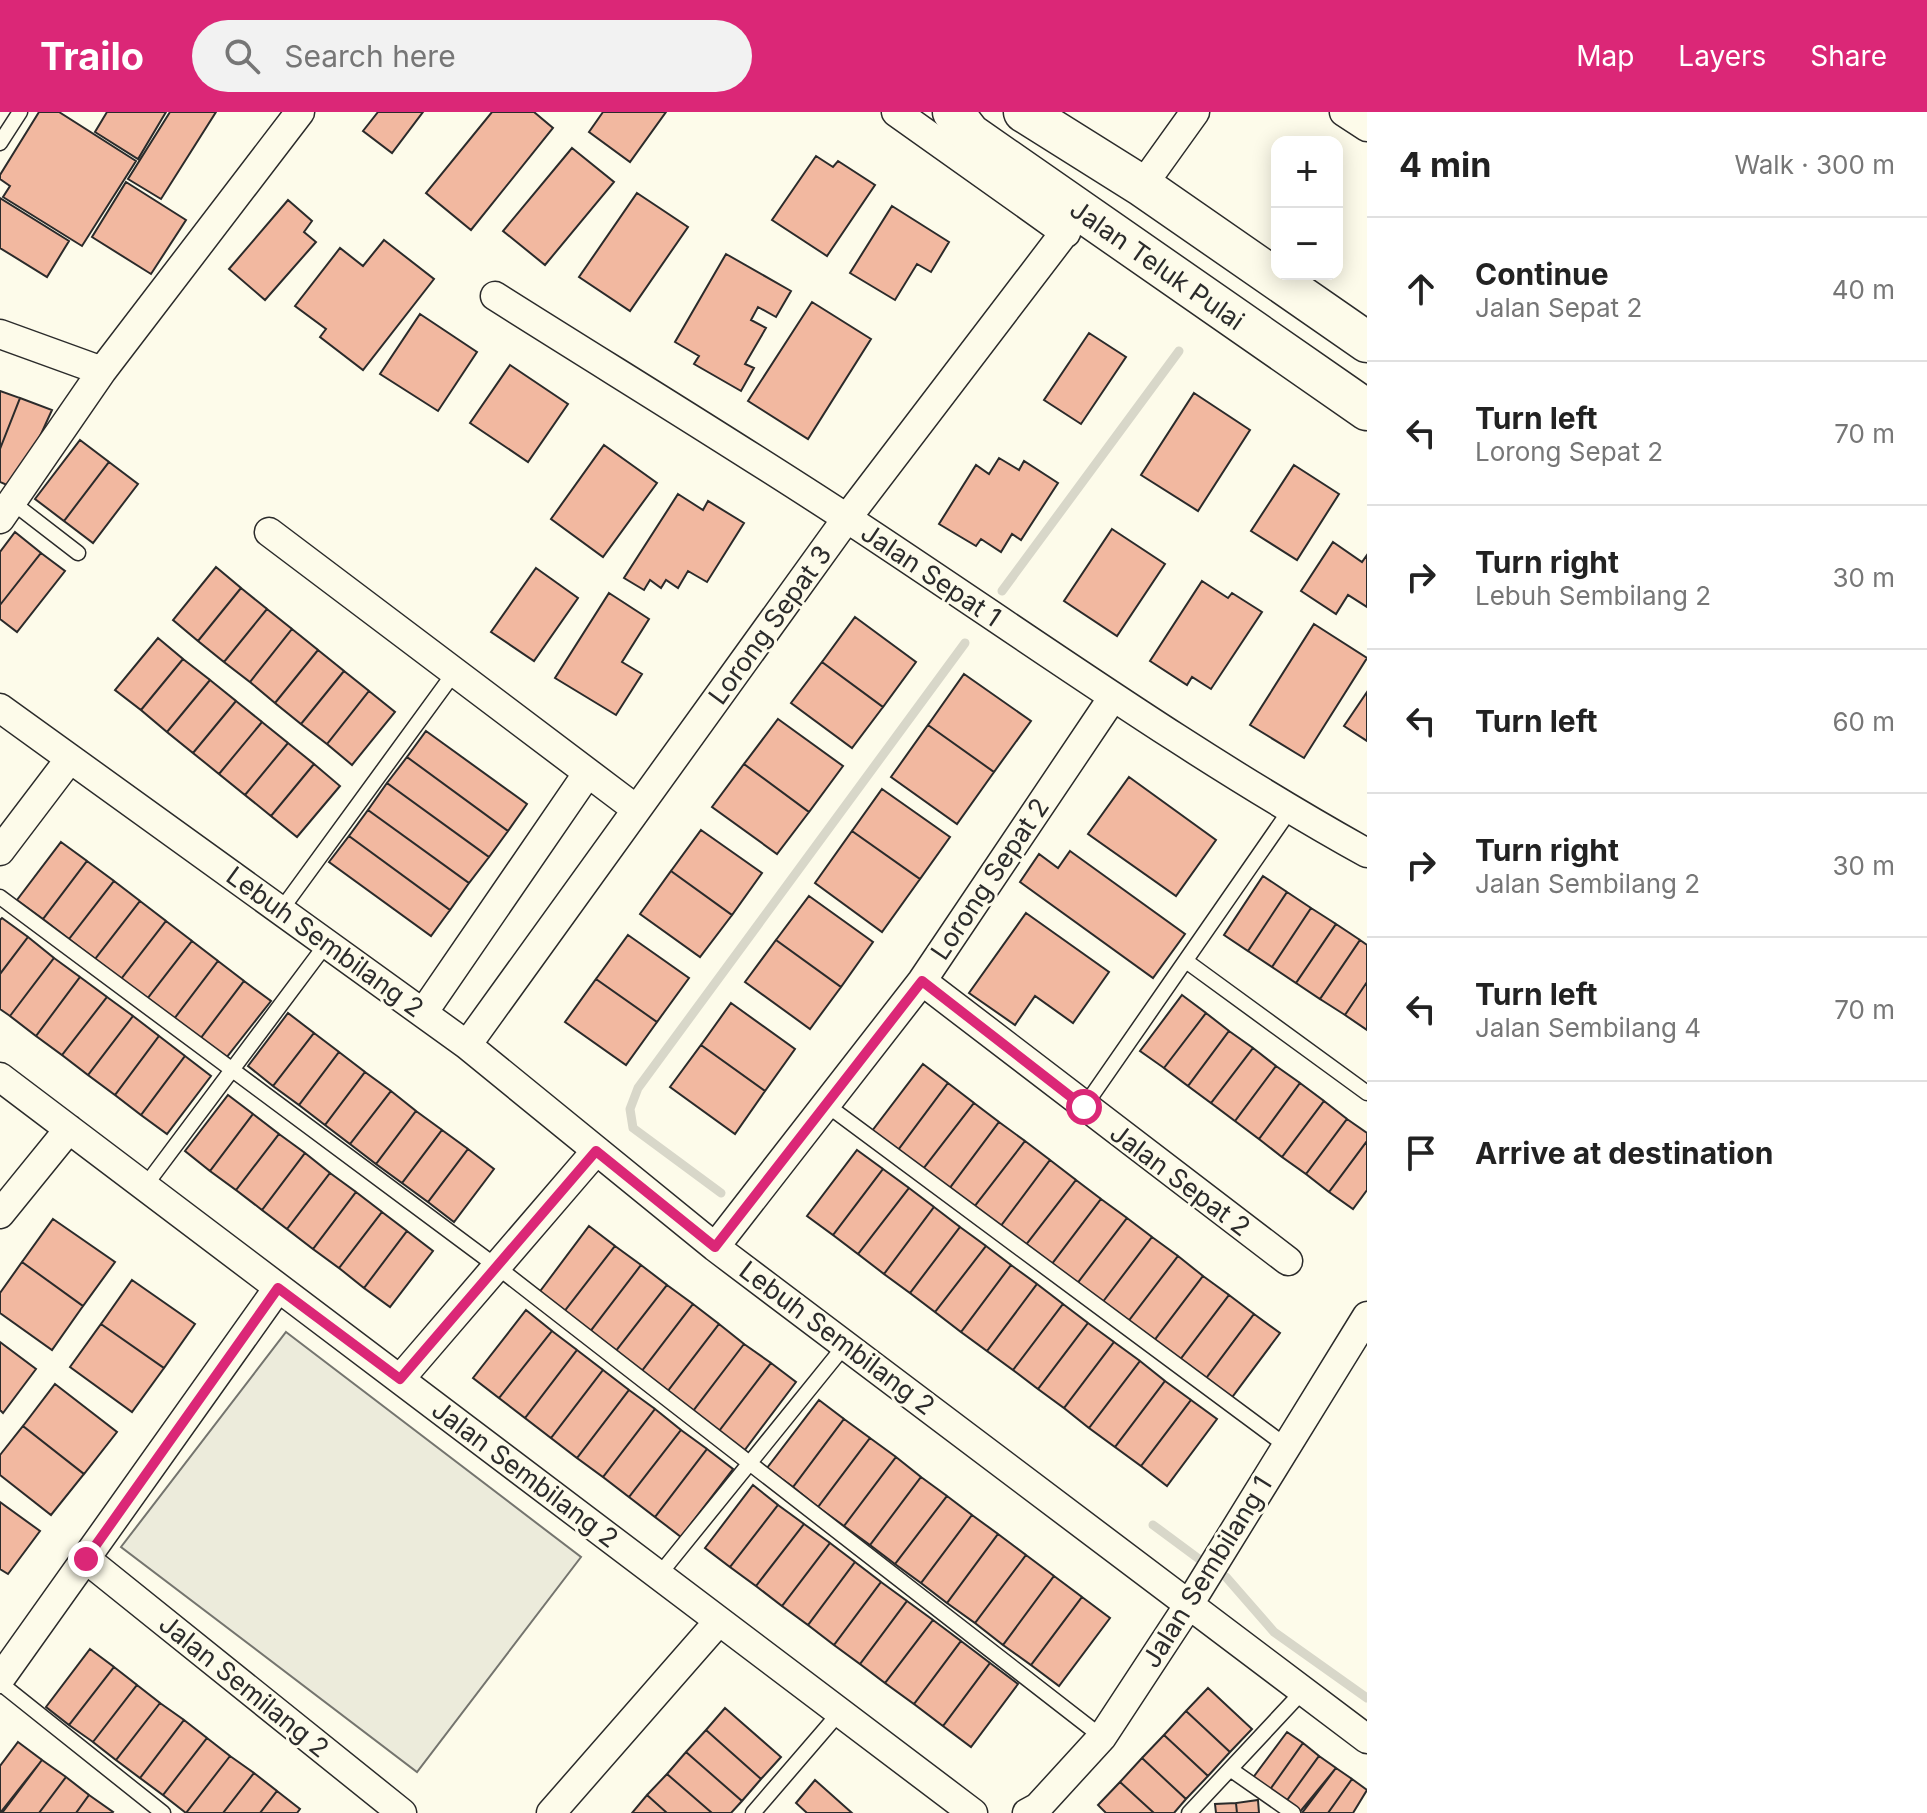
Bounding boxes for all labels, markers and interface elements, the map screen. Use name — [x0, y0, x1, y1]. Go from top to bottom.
search box — [192, 20, 752, 92]
text: Trailo — [40, 33, 144, 79]
icon: search — [220, 34, 264, 78]
text: Search here — [284, 38, 456, 74]
text: Map — [1576, 39, 1634, 73]
text: Layers — [1678, 39, 1766, 73]
text: Share — [1810, 39, 1887, 73]
map controls — [1271, 136, 1343, 280]
button: + — [1271, 136, 1343, 208]
text: 4 min — [1399, 144, 1491, 185]
text: Walk · 300 m — [1734, 149, 1895, 180]
street label: Jalan Teluk Pulai — [1064, 193, 1250, 336]
button: − — [1271, 208, 1343, 280]
text: Continue — [1475, 256, 1609, 292]
icon: ahead — [1399, 267, 1443, 311]
text: 40 m — [1832, 274, 1895, 305]
text: Jalan Sepat 2 — [1475, 292, 1642, 323]
text: Turn left — [1475, 400, 1597, 436]
icon: left — [1399, 411, 1443, 455]
text: 70 m — [1834, 418, 1895, 449]
text: Lorong Sepat 2 — [1475, 436, 1663, 467]
street label: Jalan Sepat 1 — [855, 516, 1007, 633]
street label: Lorong Sepat 3 — [702, 539, 837, 710]
text: Turn right — [1475, 544, 1619, 580]
icon: right — [1399, 555, 1443, 599]
text: 30 m — [1832, 562, 1895, 593]
text: Lebuh Sembilang 2 — [1475, 580, 1711, 611]
icon: left — [1399, 699, 1443, 743]
text: Turn left — [1475, 703, 1597, 739]
text: 60 m — [1832, 706, 1895, 737]
street label: Lorong Sepat 2 — [924, 792, 1055, 965]
text: Turn right — [1475, 832, 1619, 868]
icon: right — [1399, 843, 1443, 887]
text: 30 m — [1832, 850, 1895, 881]
street label: Lebuh Sembilang 2 — [221, 860, 430, 1024]
text: Jalan Sembilang 2 — [1475, 868, 1700, 899]
text: Turn left — [1475, 976, 1597, 1012]
icon: left — [1399, 987, 1443, 1031]
text: 70 m — [1834, 994, 1895, 1025]
text: Jalan Sembilang 4 — [1475, 1012, 1701, 1043]
route start — [1066, 1089, 1102, 1125]
street label: Jalan Sepat 2 — [1104, 1117, 1256, 1242]
icon: arrive — [1399, 1131, 1443, 1175]
text: Arrive at destination — [1475, 1135, 1773, 1171]
street label: Lebuh Sembilang 2 — [734, 1254, 941, 1421]
street label: Jalan Sembilang 2 — [426, 1393, 625, 1554]
street label: Jalan Sembilang 1 — [1135, 1470, 1278, 1673]
route end — [68, 1541, 104, 1577]
street label: Jalan Semilang 2 — [153, 1608, 335, 1764]

